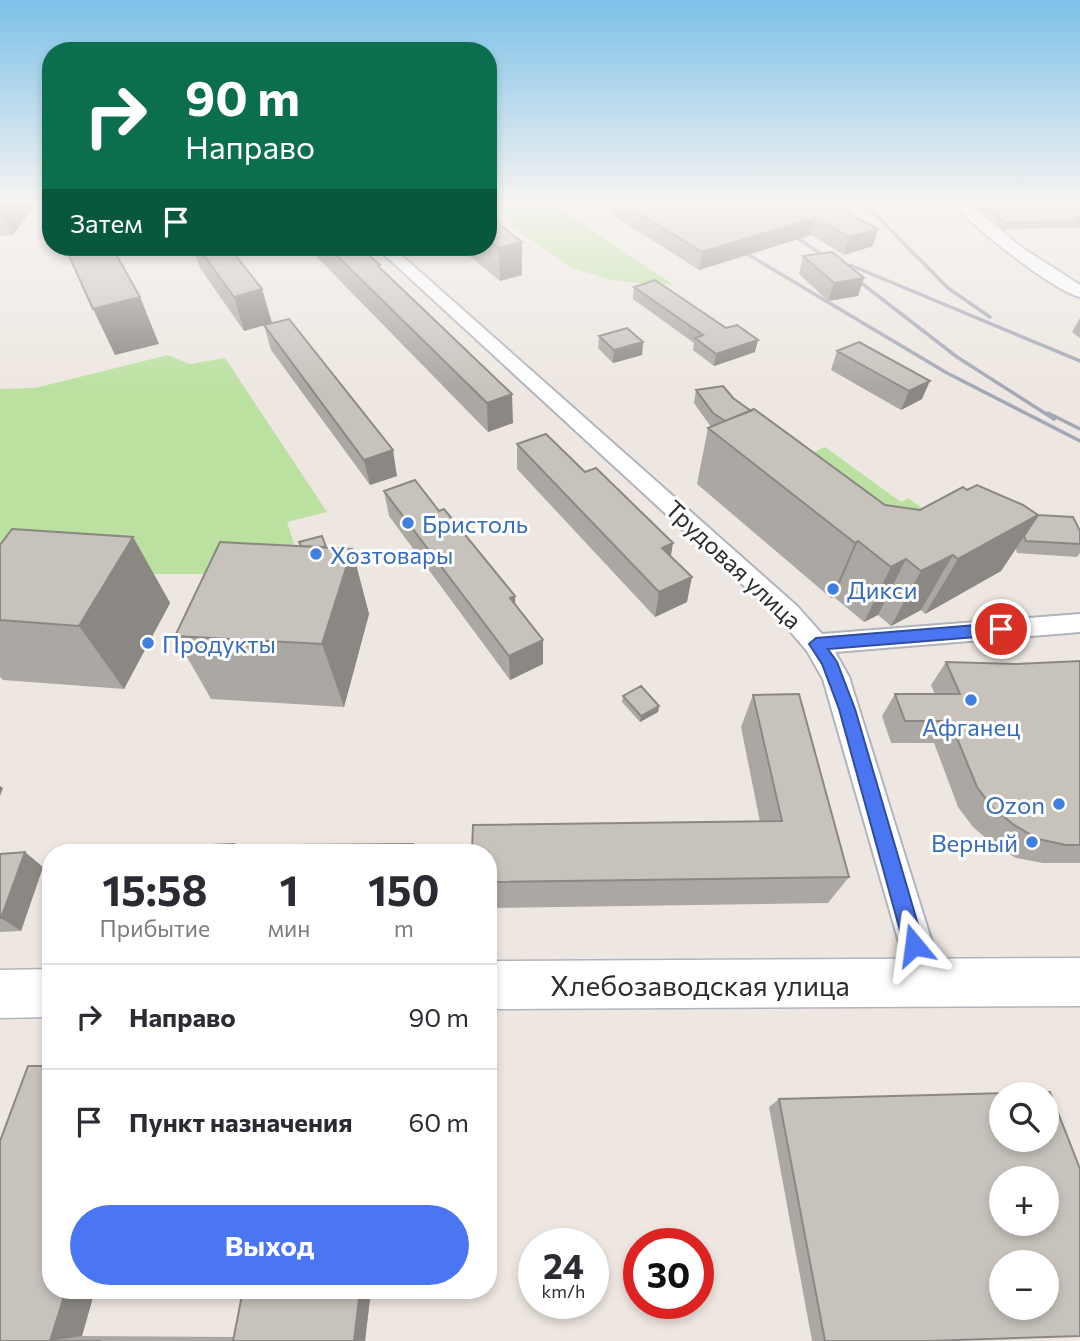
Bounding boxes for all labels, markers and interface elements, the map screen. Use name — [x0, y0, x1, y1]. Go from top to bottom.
text: 90 m — [185, 66, 300, 126]
icon: right — [70, 70, 161, 161]
text: Направо — [185, 126, 315, 166]
icon: arrive — [157, 203, 195, 241]
text: Затем — [70, 207, 143, 238]
street label: Трудовая улица — [660, 494, 808, 634]
place label: Бристоль — [422, 509, 528, 538]
marker: Бристоль — [400, 515, 416, 531]
place label: Хозтовары — [330, 540, 453, 569]
marker: Хозтовары — [308, 546, 324, 562]
place label: Дикси — [847, 575, 918, 604]
marker: Дикси — [825, 581, 841, 597]
pin — [971, 599, 1031, 659]
icon: arrive — [982, 610, 1020, 648]
place label: Продукты — [162, 629, 276, 658]
marker: Продукты — [140, 635, 156, 651]
marker: Афганец — [963, 692, 979, 708]
place label: Афганец — [922, 712, 1020, 741]
place label: Ozon — [985, 790, 1045, 819]
marker: Ozon — [1051, 796, 1067, 812]
place label: Верный — [931, 828, 1018, 857]
marker: Верный — [1024, 834, 1040, 850]
text: 15:58 — [102, 863, 207, 915]
text: 1 — [280, 863, 299, 915]
text: 150 — [368, 863, 439, 915]
position arrow — [877, 908, 951, 982]
text: Прибытие — [100, 914, 210, 942]
text: мин — [268, 914, 310, 942]
text: m — [394, 914, 414, 942]
street label: Хлебозаводская улица — [550, 968, 850, 1002]
icon: right — [70, 998, 108, 1036]
text: Направо — [129, 1001, 236, 1032]
text: 90 m — [409, 1001, 469, 1032]
map controls — [989, 1082, 1059, 1320]
button: search — [989, 1082, 1059, 1152]
icon: arrive — [70, 1103, 108, 1141]
text: Пункт назначения — [129, 1106, 353, 1137]
text: 60 m — [409, 1106, 469, 1137]
button: + — [989, 1166, 1059, 1236]
button: Выход — [70, 1205, 469, 1285]
speed limit sign: 30 — [623, 1228, 714, 1319]
text: 24 — [543, 1243, 584, 1286]
button: − — [989, 1250, 1059, 1320]
text: km/h — [542, 1280, 585, 1302]

